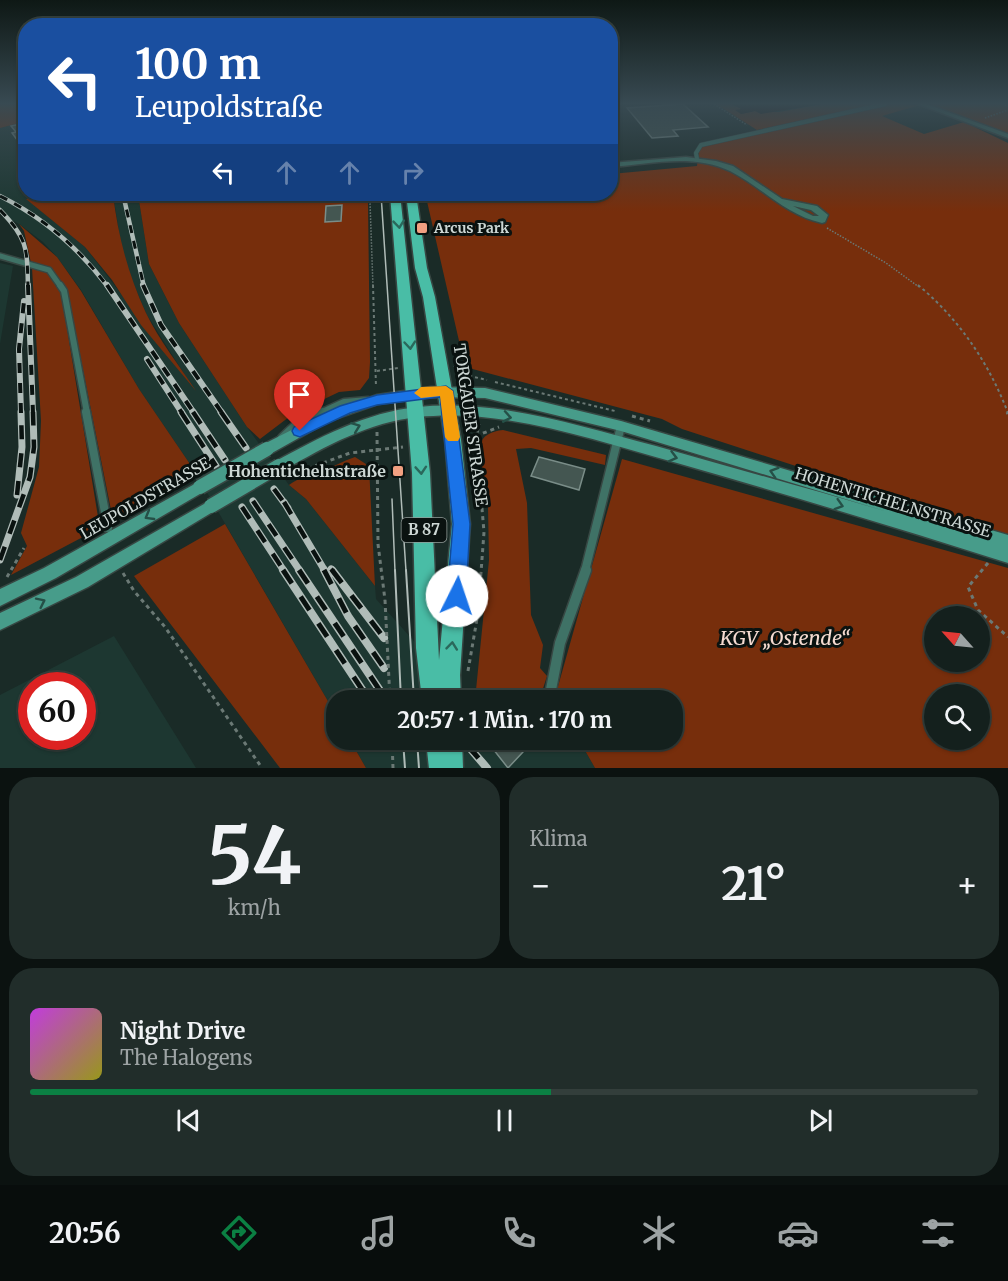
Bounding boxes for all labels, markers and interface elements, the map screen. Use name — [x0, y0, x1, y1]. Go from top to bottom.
text: 100 m — [135, 38, 261, 90]
icon: left — [36, 42, 114, 120]
text: Leupoldstraße — [135, 90, 323, 124]
icon: left — [207, 156, 240, 189]
icon: ahead — [270, 156, 303, 189]
icon: ahead — [333, 156, 366, 189]
icon: right — [396, 156, 429, 189]
one-way arrow — [392, 219, 404, 228]
place label: Arcus Park — [433, 219, 510, 237]
marker: Arcus Park — [415, 221, 429, 235]
one-way arrow — [403, 340, 416, 349]
street label: TORGAUER STRASSE — [450, 342, 492, 509]
pin — [274, 369, 325, 431]
icon: arrive — [283, 378, 316, 411]
one-way arrow — [502, 411, 512, 423]
one-way arrow — [350, 421, 361, 434]
one-way arrow — [667, 450, 678, 462]
street label: LEUPOLDSTRASSE — [76, 452, 215, 543]
place label: Hohentichelnstraße — [228, 461, 386, 481]
street label: HOHENTICHELNSTRASSE — [792, 463, 994, 542]
marker: Hohentichelnstraße — [391, 464, 405, 478]
one-way arrow — [414, 466, 427, 475]
one-way arrow — [769, 467, 780, 479]
one-way arrow — [833, 498, 844, 510]
one-way arrow — [145, 509, 155, 521]
road number: B 87 — [402, 518, 446, 542]
position arrow — [425, 564, 489, 628]
one-way arrow — [35, 598, 46, 610]
north arrow — [924, 606, 990, 672]
map controls — [924, 606, 990, 750]
park label: KGV „Ostende“ — [719, 625, 851, 650]
one-way arrow — [445, 642, 458, 651]
speed limit sign: 60 — [18, 672, 96, 750]
button: search — [924, 684, 990, 750]
text: 20:57 · 1 Min. · 170 m — [397, 706, 612, 734]
text: 54 — [207, 807, 301, 905]
text: Klima — [530, 826, 587, 851]
text: 21° — [721, 856, 786, 912]
text: − — [530, 865, 552, 906]
text: + — [956, 865, 978, 906]
text: km/h — [228, 895, 281, 920]
text: Night Drive — [120, 1017, 245, 1045]
text: The Halogens — [120, 1045, 252, 1070]
icon: previous — [172, 1104, 205, 1137]
icon: pause — [488, 1104, 521, 1137]
icon: next — [804, 1104, 837, 1137]
icon: directions — [218, 1212, 260, 1254]
icon: music — [358, 1212, 400, 1254]
icon: phone — [498, 1212, 540, 1254]
icon: climate — [638, 1212, 680, 1254]
icon: car — [777, 1212, 819, 1254]
icon: filters — [917, 1212, 959, 1254]
text: 20:56 — [49, 1216, 121, 1250]

